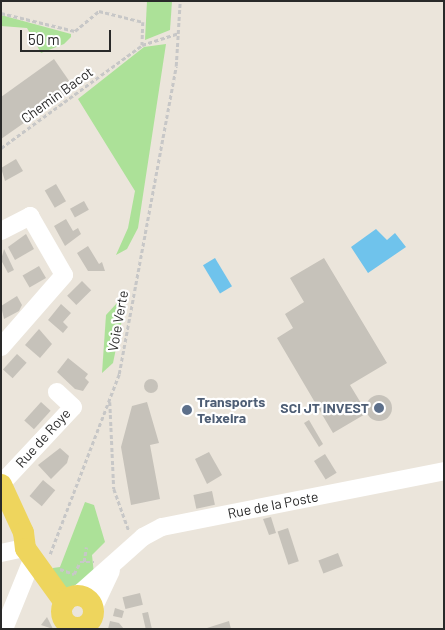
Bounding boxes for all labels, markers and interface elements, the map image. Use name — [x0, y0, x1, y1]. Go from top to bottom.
scale bar — [22, 20, 114, 52]
text: 50 m — [28, 30, 60, 48]
street label: Chemin Bacot — [18, 63, 96, 127]
street label: Voie Verte — [104, 289, 132, 353]
place label: Transports Teixeira — [197, 394, 265, 427]
place label: SCI JT INVEST — [280, 400, 369, 416]
marker: SCI JT INVEST — [373, 402, 385, 414]
marker: Transports Teixeira — [181, 404, 193, 416]
street label: Rue de Roye — [12, 405, 74, 471]
street label: Rue de la Poste — [226, 488, 320, 522]

